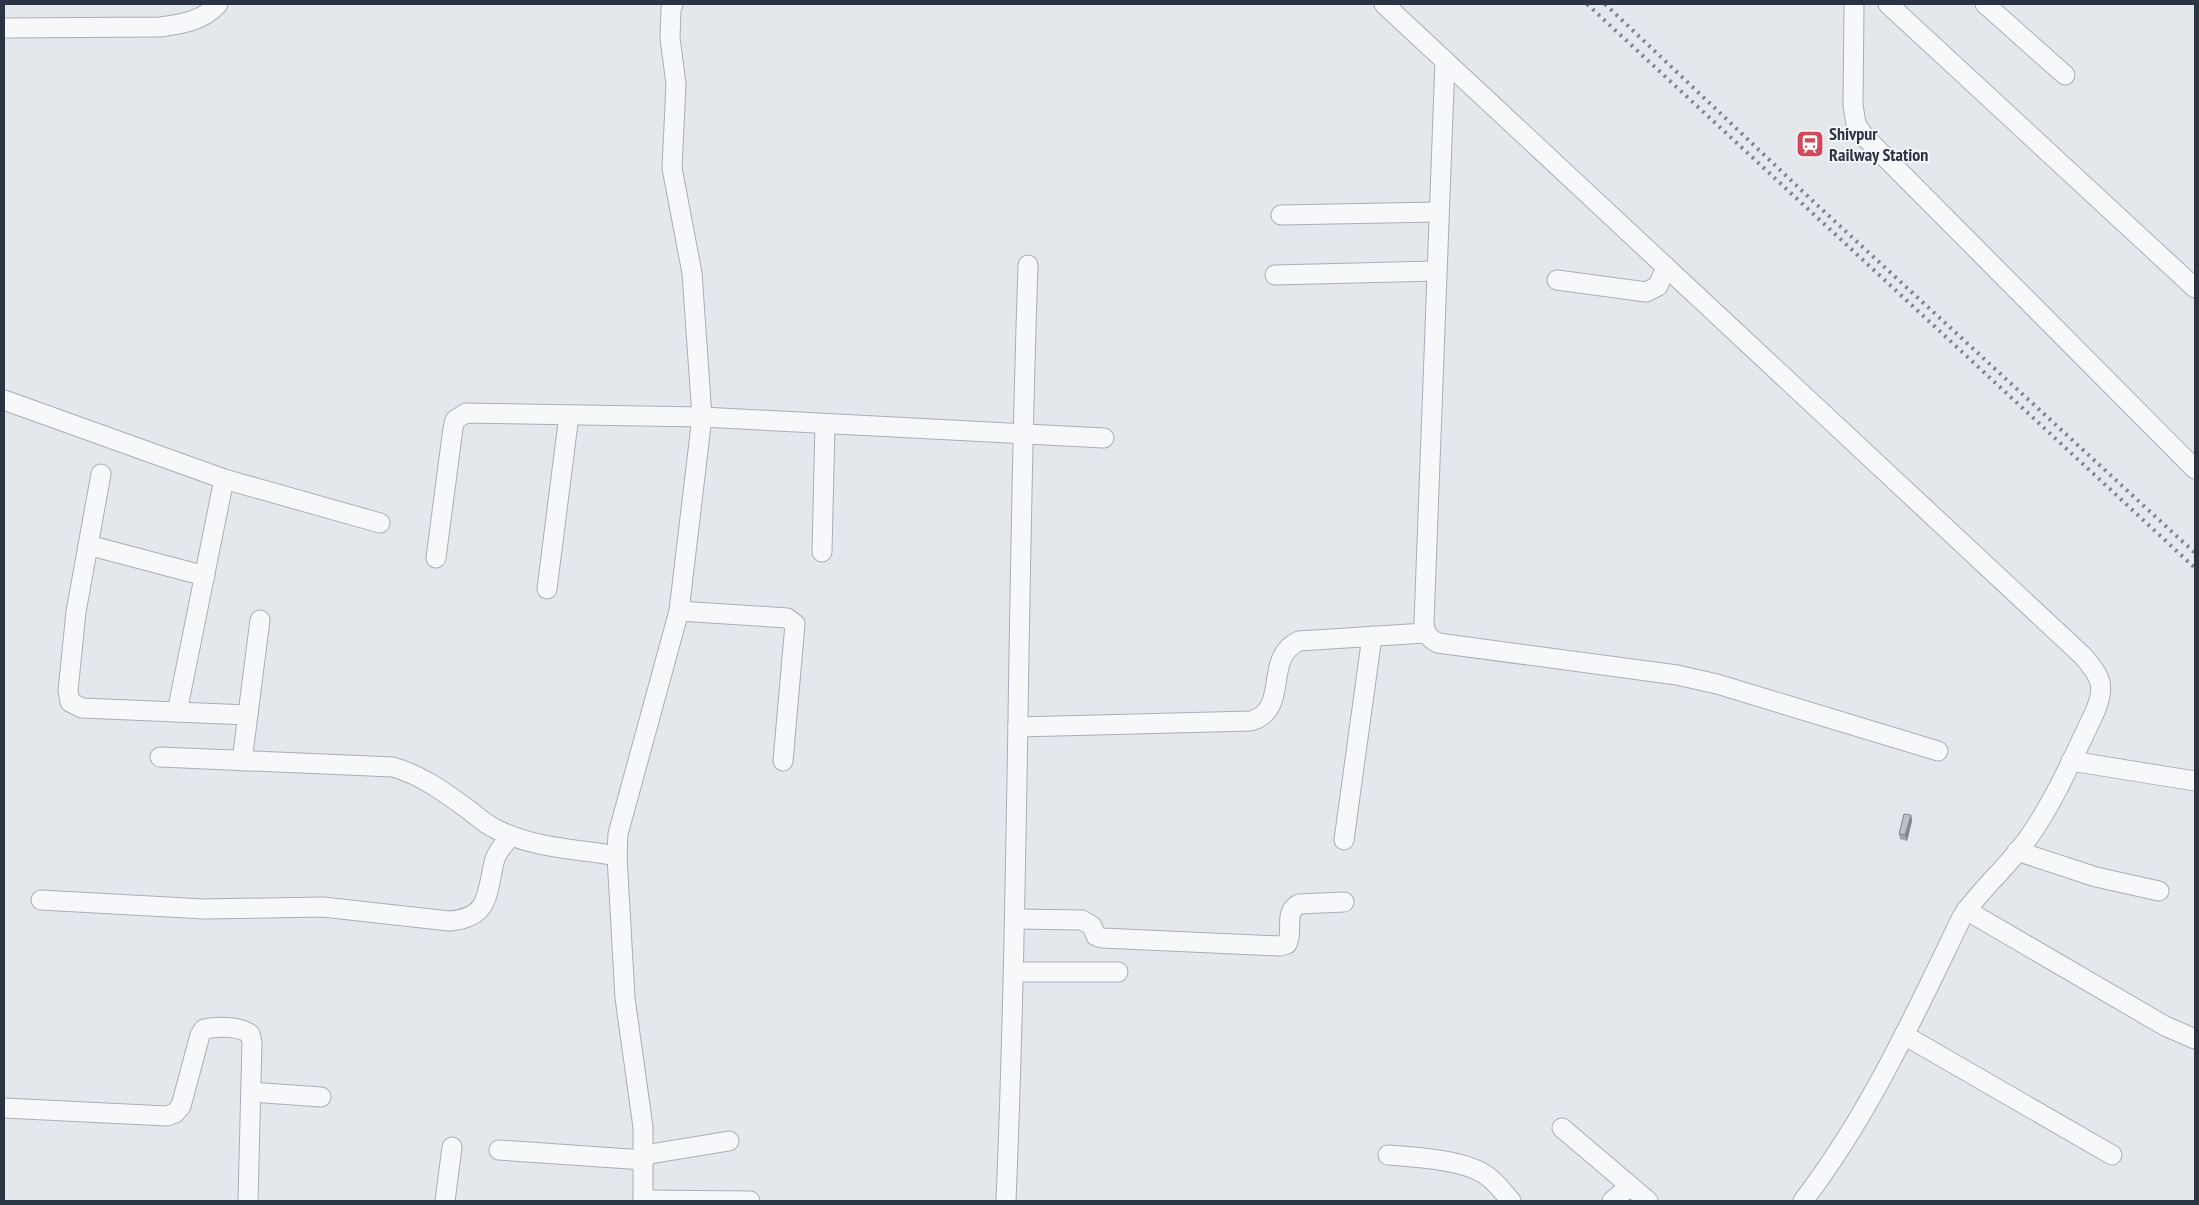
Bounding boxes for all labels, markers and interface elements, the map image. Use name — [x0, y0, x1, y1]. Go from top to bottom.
place label: Shivpur Railway Station — [1829, 122, 1928, 166]
station icon: Shivpur Railway Station — [1795, 129, 1825, 159]

